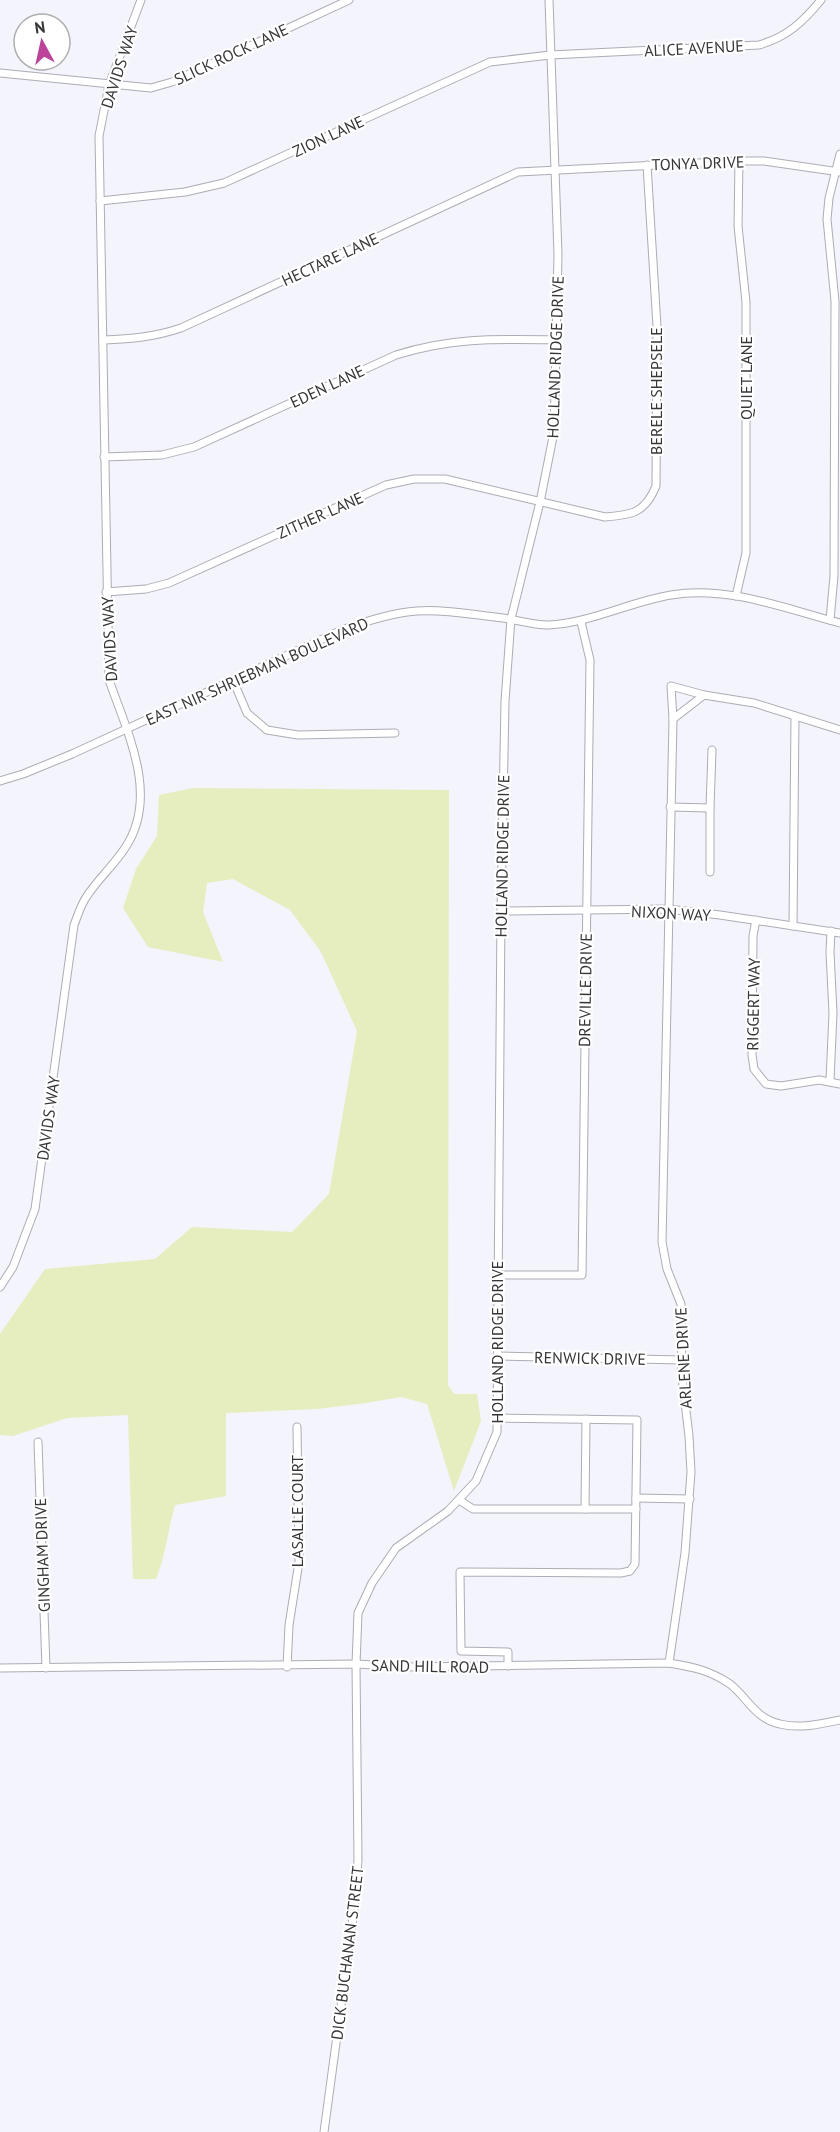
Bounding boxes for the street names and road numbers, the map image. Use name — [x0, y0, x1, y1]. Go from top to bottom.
street label: SLICK ROCK LANE — [171, 19, 291, 89]
street label: DAVIDS WAY — [96, 23, 142, 111]
street label: ALICE AVENUE — [644, 35, 744, 61]
street label: ZION LANE — [289, 111, 367, 161]
street label: TONYA DRIVE — [651, 151, 745, 175]
street label: HECTARE LANE — [278, 228, 382, 290]
street label: HOLLAND RIDGE DRIVE — [542, 275, 568, 439]
street label: BERELE SHEPSELE — [646, 327, 666, 455]
street label: QUIET LANE — [736, 336, 756, 420]
street label: EDEN LANE — [287, 360, 367, 412]
street label: ZITHER LANE — [274, 487, 366, 543]
street label: DAVIDS WAY — [97, 596, 121, 682]
street label: EAST NIR SHRIEBMAN BOULEVARD — [142, 613, 372, 729]
street label: HOLLAND RIDGE DRIVE — [491, 774, 513, 938]
street label: NIXON WAY — [630, 901, 712, 925]
street label: DREVILLE DRIVE — [574, 933, 596, 1047]
street label: RIGGERT WAY — [742, 957, 764, 1051]
street label: DAVIDS WAY — [32, 1074, 64, 1162]
street label: HOLLAND RIDGE DRIVE — [487, 1261, 507, 1423]
street label: ARLENE DRIVE — [670, 1307, 696, 1409]
street label: RENWICK DRIVE — [534, 1347, 646, 1369]
street label: LASALLE COURT — [287, 1455, 307, 1567]
street label: GINGHAM DRIVE — [30, 1498, 54, 1612]
street label: SAND HILL ROAD — [371, 1655, 489, 1677]
street label: DICK BUCHANAN STREET — [326, 1865, 368, 2041]

